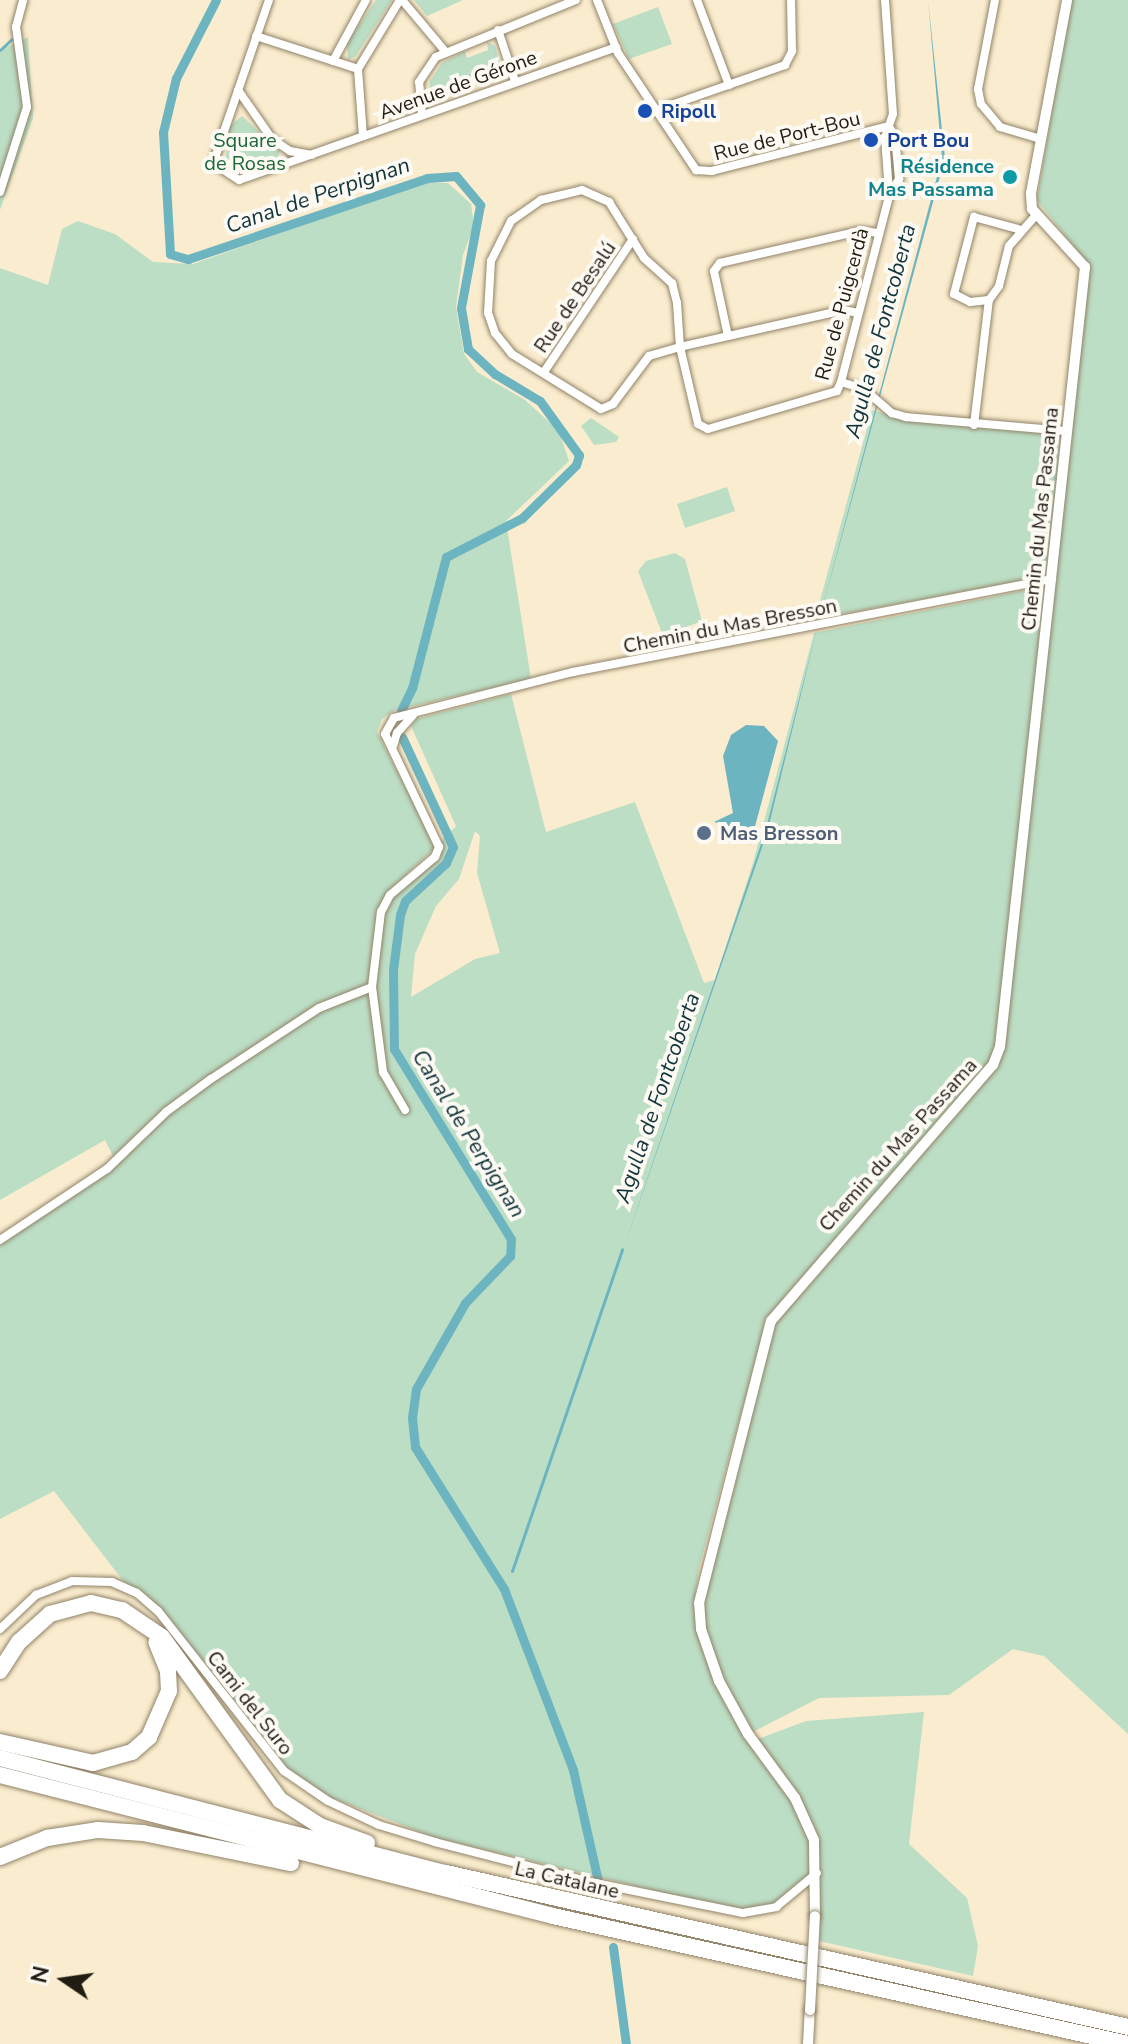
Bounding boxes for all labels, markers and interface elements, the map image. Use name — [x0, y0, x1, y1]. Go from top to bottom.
street label: Avenue de Gérone — [376, 45, 540, 125]
place label: Ripoll — [661, 99, 716, 123]
marker: Ripoll — [636, 102, 654, 120]
street label: Rue de Port-Bou — [711, 106, 863, 166]
park label: Square de Rosas — [204, 128, 286, 175]
place label: Port Bou — [887, 128, 969, 152]
marker: Port Bou — [862, 131, 880, 149]
water label: Canal de Perpignan — [222, 152, 414, 240]
place label: Résidence Mas Passama — [868, 154, 994, 201]
marker: Résidence Mas Passama — [1001, 168, 1019, 186]
water label: Agulla de Fontcoberta — [840, 221, 922, 441]
street label: Rue de Puigcerdà — [810, 225, 874, 383]
street label: Rue de Besalú — [529, 237, 621, 357]
street label: Chemin du Mas Passama — [1016, 406, 1064, 632]
street label: Chemin du Mas Bresson — [621, 594, 839, 658]
place label: Mas Bresson — [720, 821, 838, 845]
marker: Mas Bresson — [695, 824, 713, 842]
water label: Agulla de Fontcoberta — [610, 990, 706, 1206]
water label: Canal de Perpignan — [406, 1045, 530, 1223]
street label: Chemin du Mas Passama — [814, 1054, 982, 1236]
street label: Cami del Suro — [202, 1646, 298, 1760]
street label: La Catalane — [512, 1856, 622, 1904]
north arrow — [24, 1940, 104, 2020]
text: N — [24, 1963, 57, 1986]

